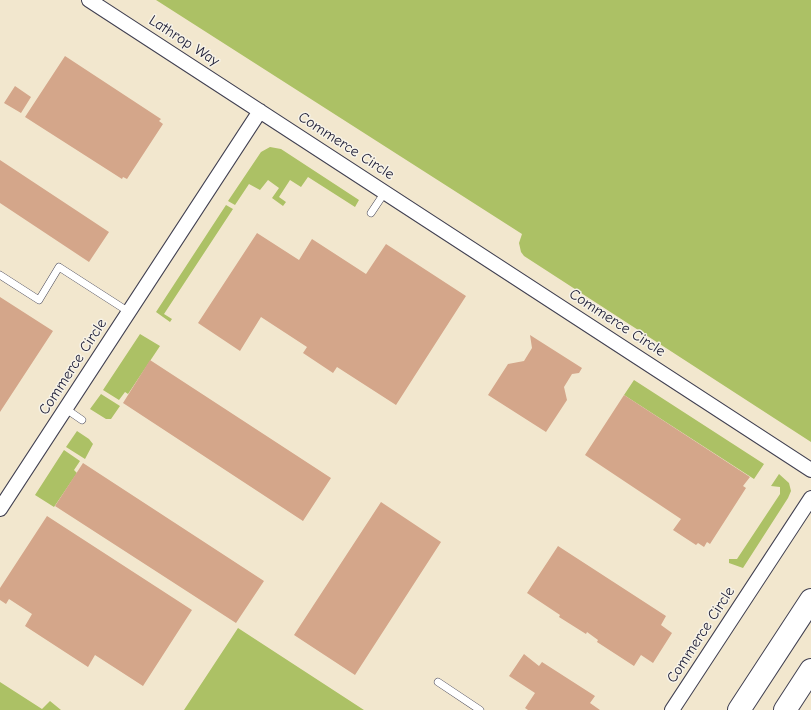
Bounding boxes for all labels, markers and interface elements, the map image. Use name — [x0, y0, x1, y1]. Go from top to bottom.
street label: Lathrop Way — [145, 12, 223, 70]
street label: Commerce Circle — [295, 108, 397, 184]
street label: Commerce Circle — [566, 285, 668, 361]
street label: Commerce Circle — [35, 316, 111, 418]
street label: Commerce Circle — [663, 584, 739, 686]

